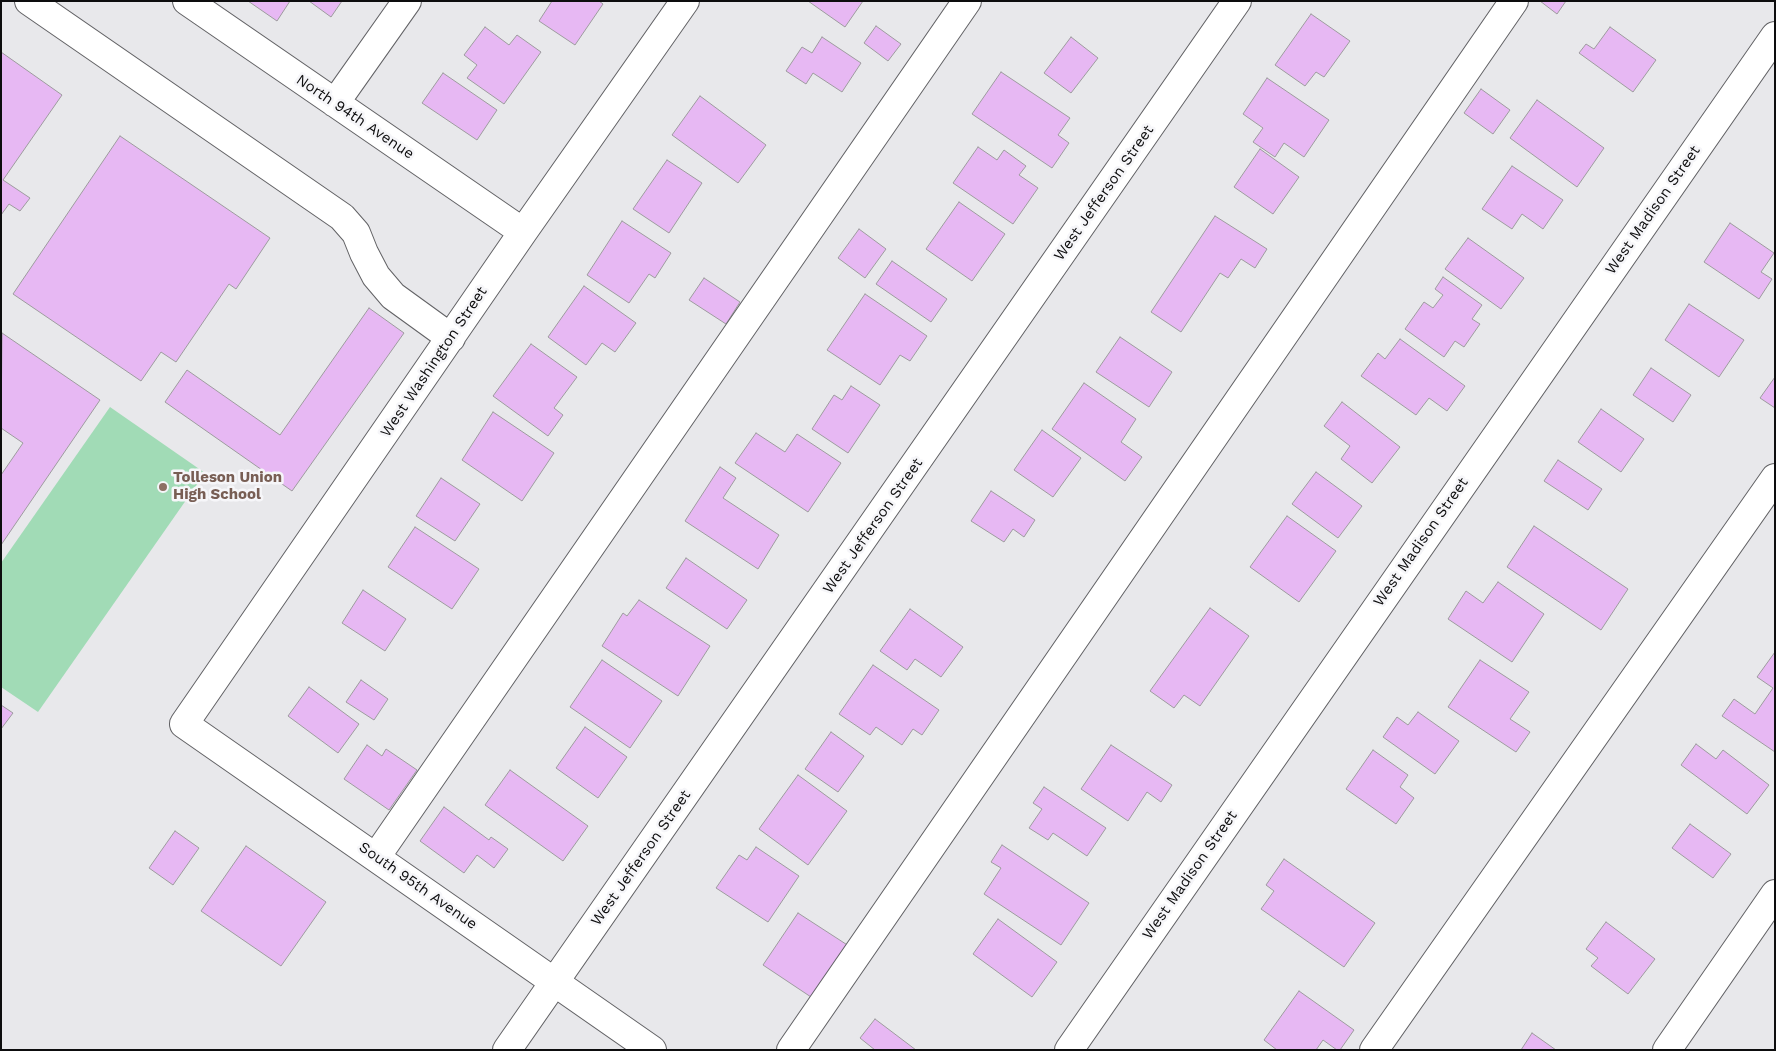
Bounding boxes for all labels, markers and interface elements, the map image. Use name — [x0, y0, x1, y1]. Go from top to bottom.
street label: North 94th Avenue — [293, 71, 417, 163]
street label: West Jefferson Street — [1050, 122, 1158, 264]
street label: West Madison Street — [1602, 142, 1704, 278]
street label: West Washington Street — [377, 283, 491, 441]
street label: West Jefferson Street — [819, 455, 927, 597]
place label: Tolleson Union High School — [173, 469, 282, 504]
street label: West Madison Street — [1370, 474, 1472, 610]
marker: Tolleson Union High School — [157, 481, 169, 493]
street label: West Jefferson Street — [587, 787, 695, 929]
street label: West Madison Street — [1139, 807, 1241, 943]
street label: South 95th Avenue — [355, 838, 481, 934]

